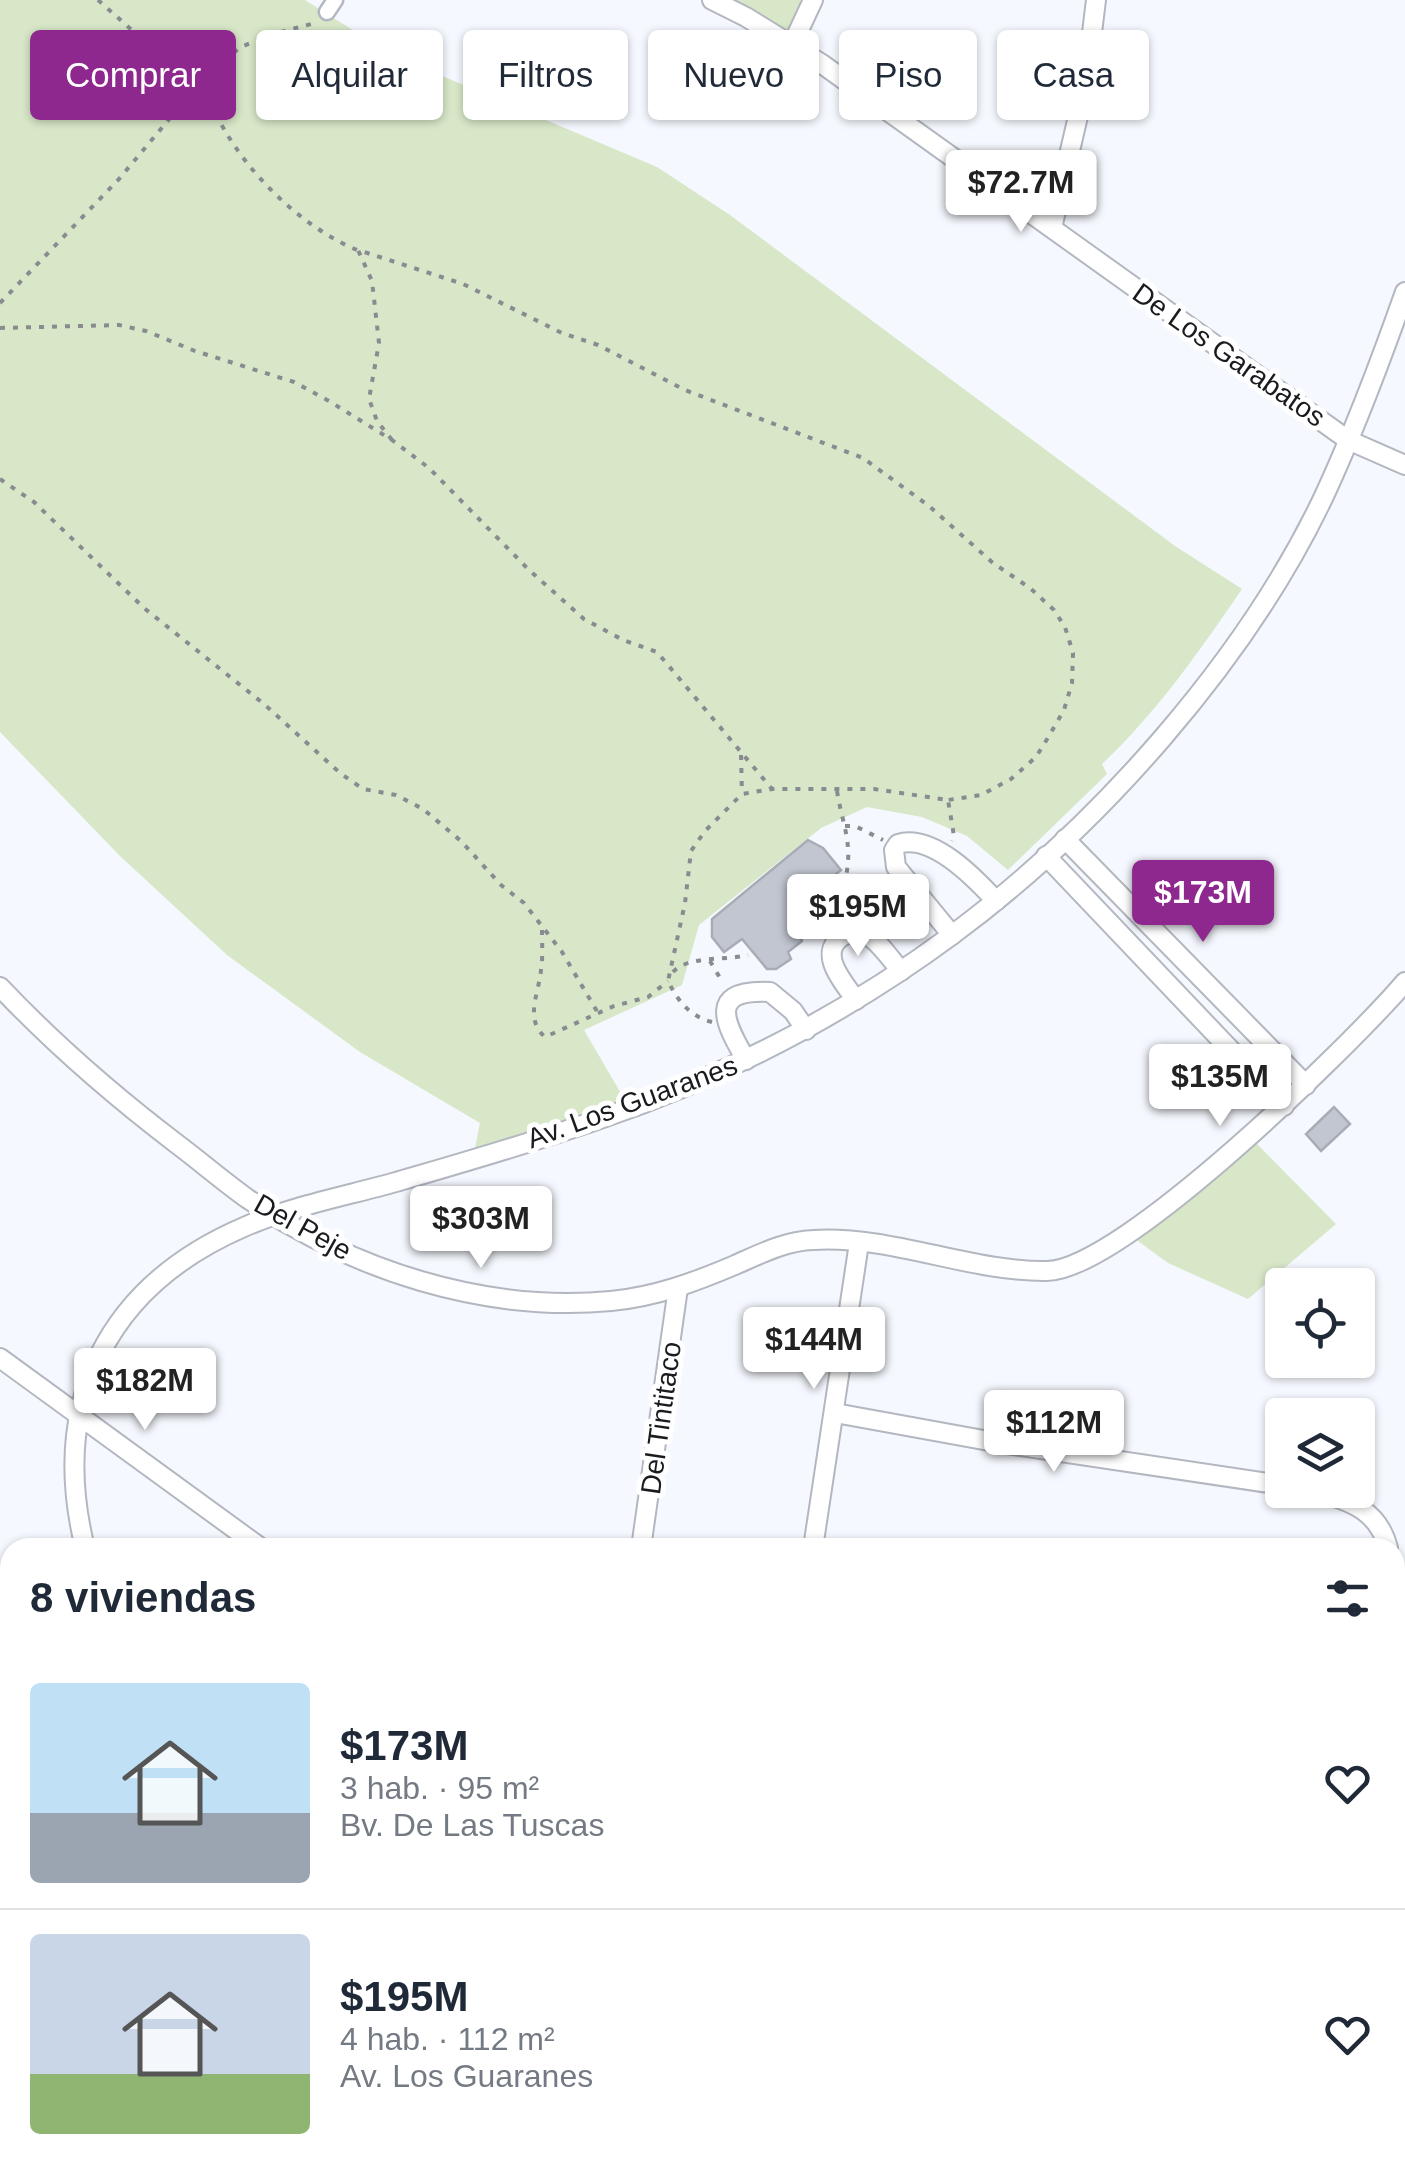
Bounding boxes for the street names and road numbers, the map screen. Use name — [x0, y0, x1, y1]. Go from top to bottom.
street label: De Los Garabatos — [1127, 277, 1331, 433]
street label: Av. Los Guaranes — [523, 1050, 741, 1154]
street label: Del Peje — [249, 1188, 357, 1266]
street label: Del Tintitaco — [635, 1340, 687, 1496]

